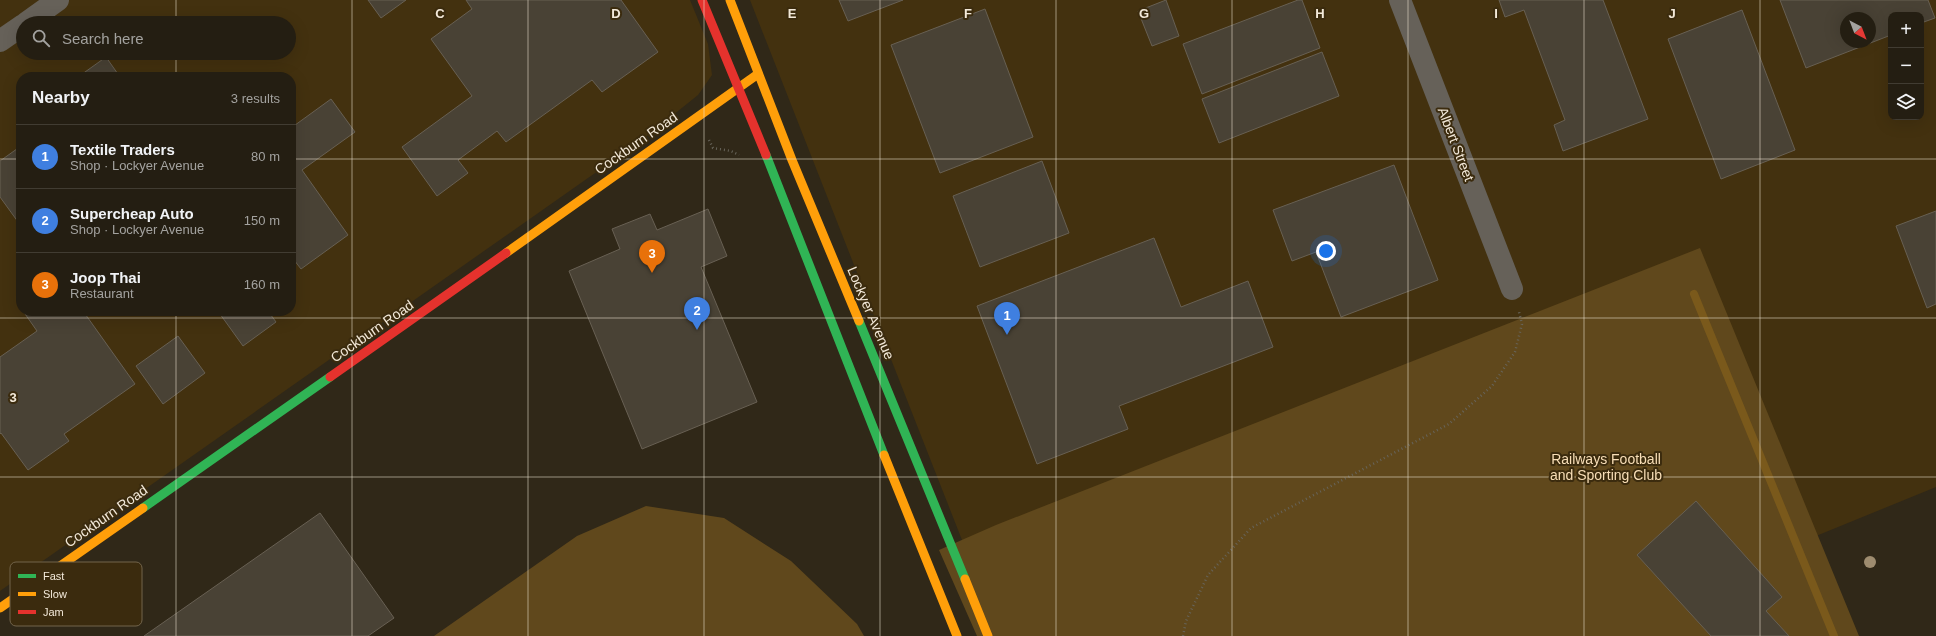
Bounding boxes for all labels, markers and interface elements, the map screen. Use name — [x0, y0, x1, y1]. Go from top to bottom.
text: C — [435, 6, 445, 21]
text: D — [611, 6, 621, 21]
text: E — [788, 6, 797, 21]
text: F — [964, 6, 972, 21]
text: G — [1139, 6, 1149, 21]
text: H — [1315, 6, 1325, 21]
text: I — [1494, 6, 1498, 21]
text: J — [1668, 6, 1676, 21]
north arrow — [1840, 12, 1876, 48]
map controls — [1888, 12, 1924, 120]
button: + — [1888, 12, 1924, 48]
search box — [16, 16, 296, 60]
icon: search — [30, 27, 52, 49]
text: Search here — [62, 30, 144, 47]
button: − — [1888, 48, 1924, 84]
button: layers — [1888, 84, 1924, 120]
text: Nearby — [32, 88, 90, 107]
text: 3 results — [231, 91, 280, 106]
street label: Albert Street — [1435, 105, 1477, 183]
street label: Cockburn Road — [592, 109, 680, 177]
text: Textile Traders — [70, 141, 175, 158]
text: 1 — [41, 149, 49, 164]
text: 80 m — [251, 149, 280, 164]
text: Shop · Lockyer Avenue — [70, 158, 204, 173]
text: Supercheap Auto — [70, 205, 194, 222]
text: 2 — [41, 213, 49, 228]
text: 150 m — [244, 213, 280, 228]
text: Shop · Lockyer Avenue — [70, 222, 204, 237]
pin: 3 — [639, 240, 665, 273]
your location — [1316, 241, 1336, 261]
street label: Lockyer Avenue — [844, 264, 898, 362]
text: Joop Thai — [70, 269, 141, 286]
text: 3 — [41, 277, 49, 292]
text: 160 m — [244, 277, 280, 292]
text: Restaurant — [70, 286, 134, 301]
street label: Cockburn Road — [328, 297, 416, 365]
pin: 2 — [684, 297, 710, 330]
pin: 1 — [994, 302, 1020, 335]
text: 3 — [9, 390, 17, 405]
park label: Railways Football and Sporting Club — [1550, 451, 1662, 483]
street label: Cockburn Road — [62, 482, 150, 550]
legend — [10, 562, 142, 626]
text: Fast — [43, 570, 64, 582]
text: Slow — [43, 588, 67, 600]
text: Jam — [43, 606, 64, 618]

